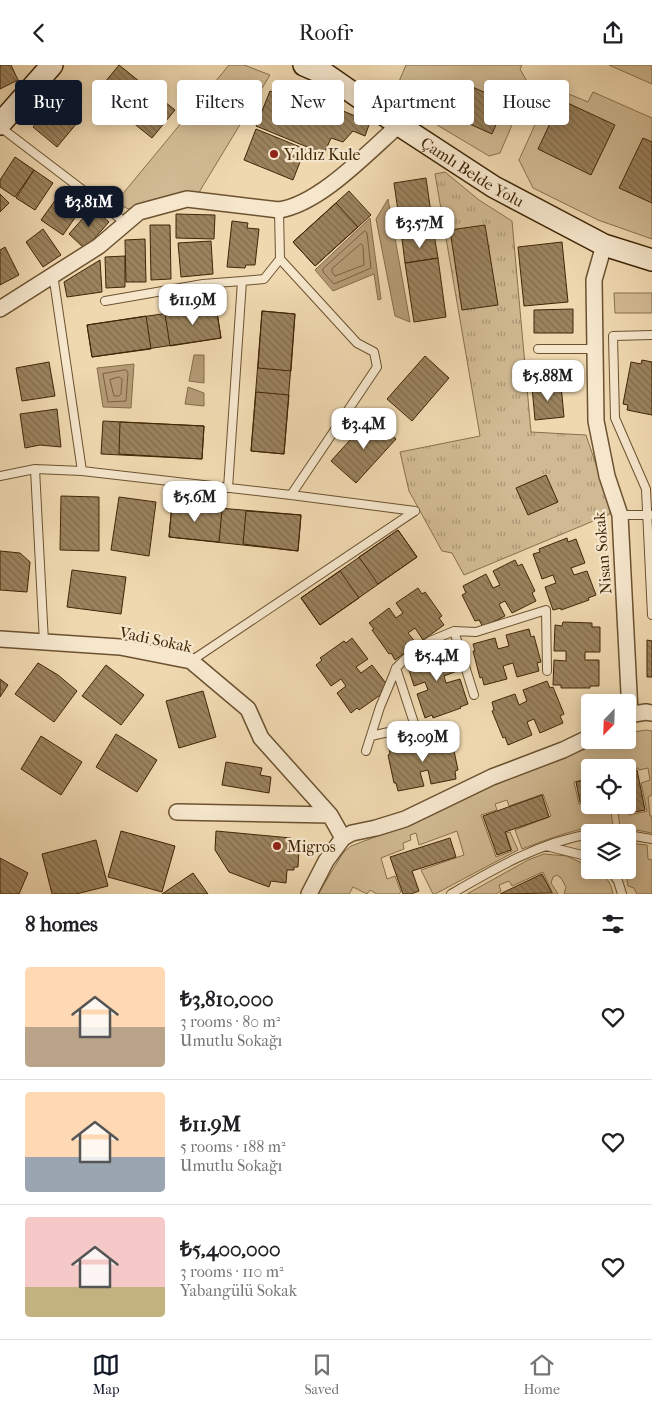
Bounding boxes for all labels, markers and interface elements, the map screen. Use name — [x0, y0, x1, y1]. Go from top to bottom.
icon: back — [25, 19, 53, 47]
icon: share — [599, 19, 627, 47]
text: Roofr — [299, 20, 353, 46]
chip: Buy — [15, 80, 82, 125]
chip: Rent — [92, 80, 167, 125]
chip: Filters — [177, 80, 262, 125]
chip: New — [272, 80, 344, 125]
chip: Apartment — [354, 80, 474, 125]
chip: House — [484, 80, 569, 125]
street label: Çamlı Belde Yolu — [417, 133, 527, 211]
place label: Yıldız Kule — [283, 145, 361, 164]
marker: Yıldız Kule — [268, 148, 280, 160]
pin: ₺3.81M — [48, 185, 130, 228]
text: ₺3.81M — [65, 192, 113, 211]
pin: ₺3.57M — [379, 207, 461, 249]
text: ₺3.57M — [396, 213, 444, 232]
pin: ₺11.9M — [152, 283, 234, 326]
text: ₺11.9M — [170, 290, 216, 309]
pin: ₺5.88M — [507, 359, 589, 402]
text: ₺5.88M — [523, 366, 573, 385]
pin: ₺3.4M — [329, 407, 399, 450]
text: ₺3.4M — [342, 414, 386, 433]
pin: ₺5.6M — [160, 481, 230, 523]
text: ₺5.6M — [174, 487, 216, 506]
street label: Nisan Sokak — [589, 510, 616, 595]
street label: Vadi Sokak — [117, 622, 195, 657]
pin: ₺5.4M — [402, 639, 472, 682]
text: ₺5.4M — [415, 646, 459, 665]
north arrow — [581, 694, 636, 749]
map controls — [581, 694, 636, 879]
pin: ₺3.09M — [382, 721, 464, 763]
text: ₺3.09M — [398, 727, 448, 746]
button: locate — [581, 759, 636, 814]
button: layers — [581, 824, 636, 879]
place label: Migros — [287, 837, 336, 856]
marker: Migros — [271, 840, 283, 852]
icon: filters — [599, 910, 627, 938]
text: 8 homes — [25, 912, 98, 936]
icon: home — [65, 987, 125, 1047]
text: ₺3,810,000 — [180, 987, 274, 1011]
icon: heart — [599, 1003, 627, 1031]
text: 3 rooms · 80 m² — [180, 1012, 280, 1031]
text: Umutlu Sokağı — [180, 1031, 282, 1050]
icon: home — [65, 1112, 125, 1172]
text: ₺11.9M — [180, 1112, 241, 1136]
icon: heart — [599, 1128, 627, 1156]
text: 5 rooms · 188 m² — [180, 1137, 286, 1156]
text: Umutlu Sokağı — [180, 1156, 282, 1175]
icon: home — [65, 1237, 125, 1297]
text: ₺5,400,000 — [180, 1237, 281, 1261]
icon: heart — [599, 1253, 627, 1281]
text: 3 rooms · 110 m² — [180, 1262, 284, 1281]
text: Yabangülü Sokak — [180, 1281, 297, 1300]
tab: Map — [92, 1351, 120, 1398]
tab: Saved — [304, 1351, 339, 1398]
tab: Home — [523, 1351, 560, 1398]

